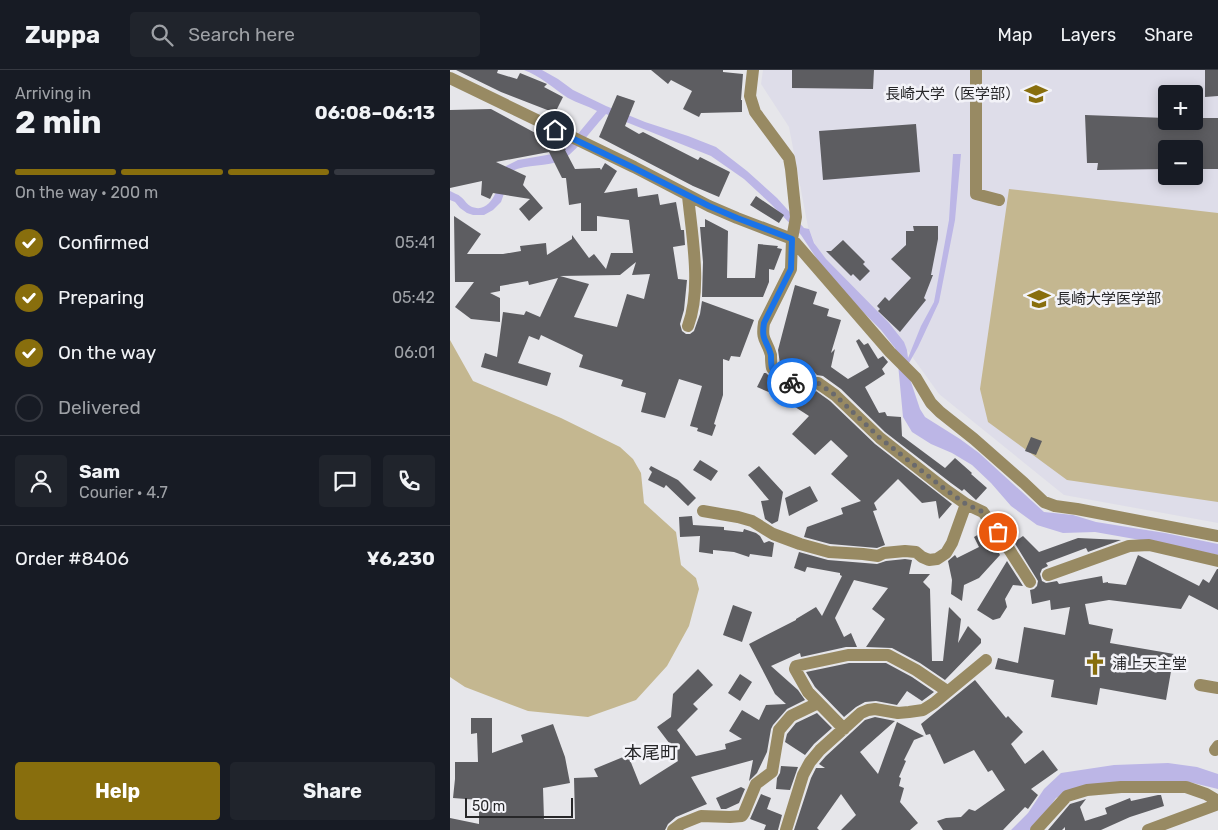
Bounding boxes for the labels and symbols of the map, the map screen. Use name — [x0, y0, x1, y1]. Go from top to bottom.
school or university icon: 長崎大学（医学部） — [1023, 81, 1049, 107]
place label: 長崎大学（医学部） — [885, 85, 1020, 103]
pin — [534, 109, 576, 151]
school or university icon: 長崎大学医学部 — [1026, 286, 1052, 312]
place label: 長崎大学医学部 — [1056, 290, 1161, 308]
courier — [767, 358, 817, 408]
pin — [977, 511, 1019, 553]
church icon: 浦上天主堂 — [1082, 651, 1108, 677]
place label: 浦上天主堂 — [1112, 655, 1187, 673]
district label: 本尾町 — [624, 742, 678, 764]
scale bar — [465, 795, 572, 818]

